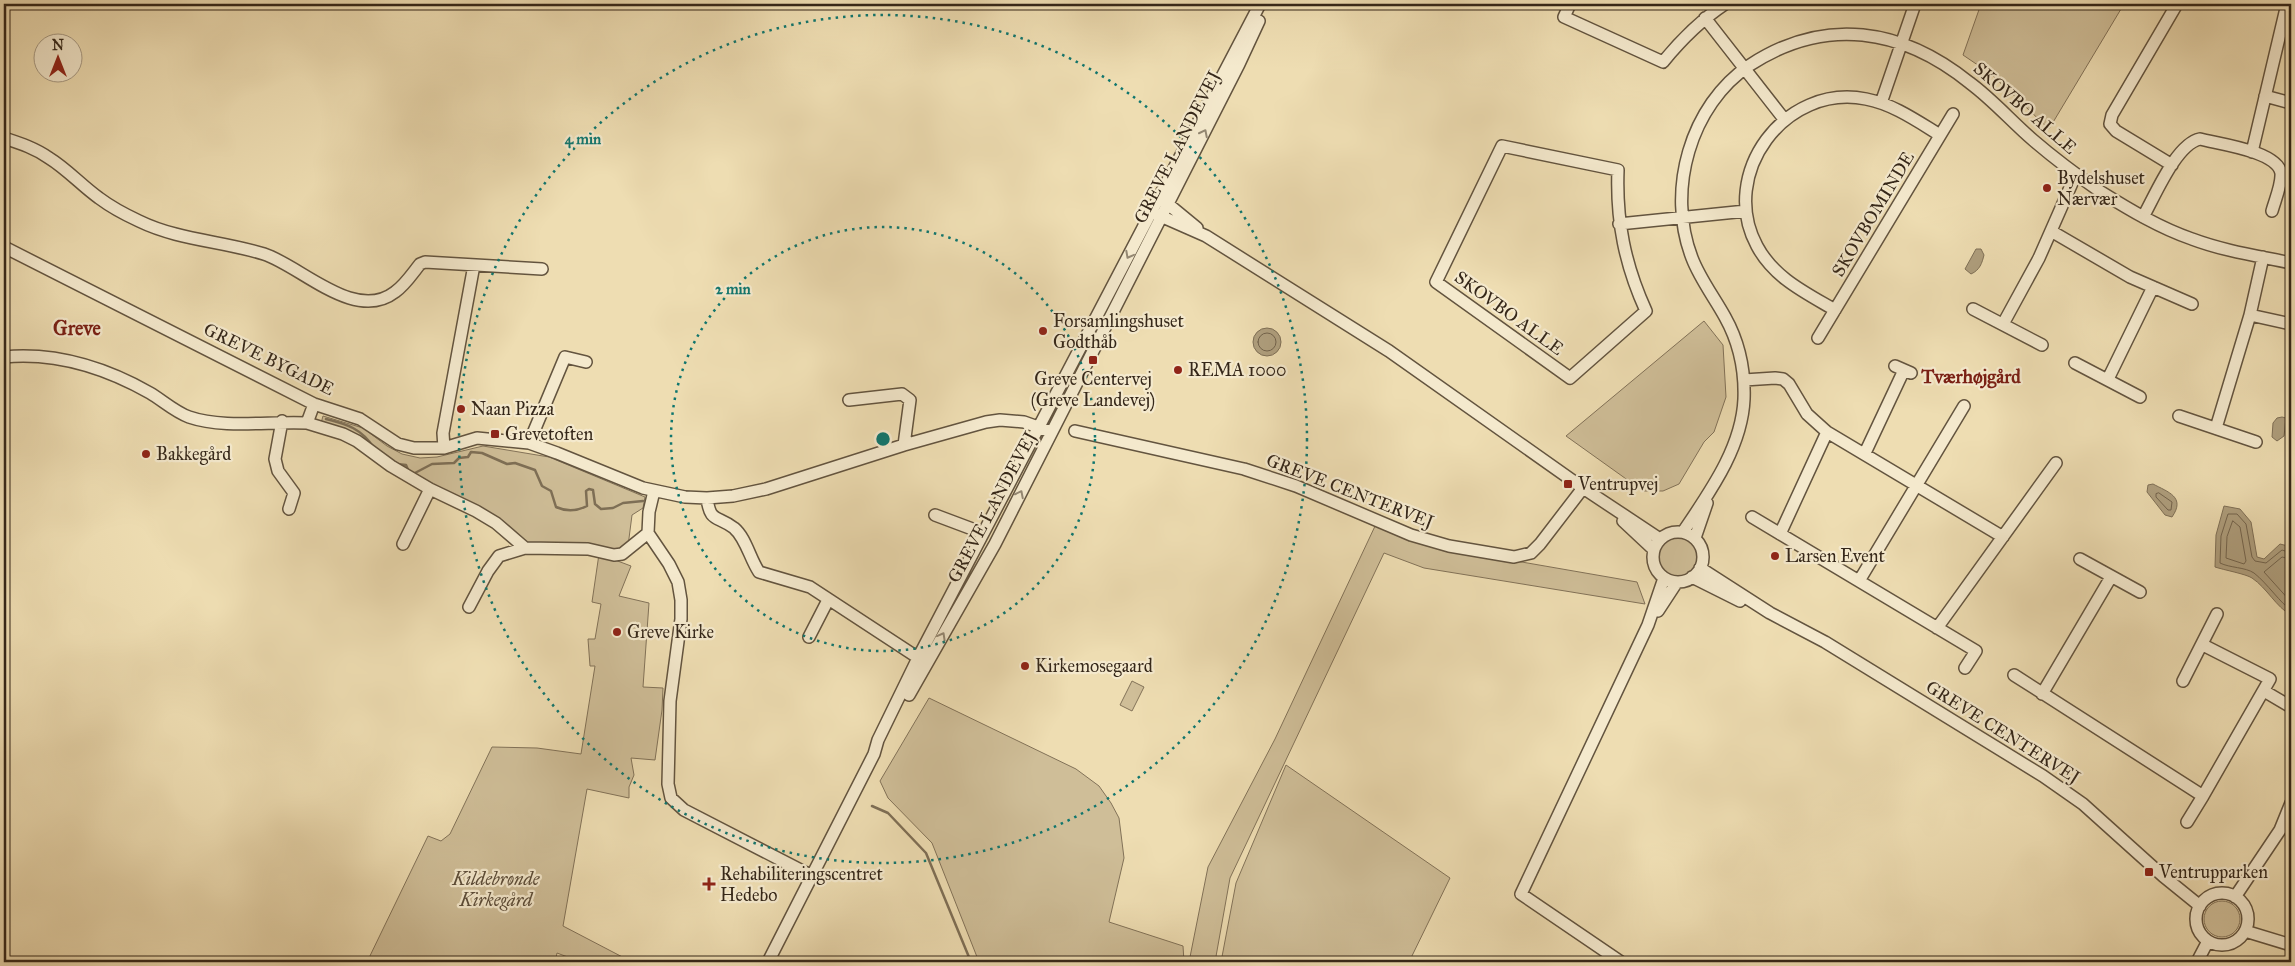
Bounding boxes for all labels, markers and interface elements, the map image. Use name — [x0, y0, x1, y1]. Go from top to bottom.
north arrow — [32, 32, 82, 82]
text: N — [52, 37, 64, 54]
street label: SKOVBO ALLE — [1969, 57, 2081, 159]
street label: GREVE LANDEVEJ — [1129, 66, 1226, 227]
one-way arrow — [1198, 129, 1208, 138]
text: 4 min — [565, 130, 602, 149]
street label: SKOVBOMINDE — [1827, 147, 1919, 281]
place label: Bydelshuset Nærvær — [2057, 167, 2146, 210]
marker: Bydelshuset Nærvær — [2041, 182, 2053, 194]
one-way arrow — [1125, 250, 1135, 259]
street label: SKOVBO ALLE — [1450, 266, 1568, 360]
text: 2 min — [715, 280, 752, 298]
place label: Forsamlingshuset Godthåb — [1053, 310, 1185, 353]
district label: Greve — [53, 316, 102, 340]
street label: GREVE BYGADE — [200, 318, 338, 400]
marker: Forsamlingshuset Godthåb — [1037, 325, 1049, 337]
marker: Greve Centervej (Greve Landevej) — [1087, 354, 1099, 366]
place label: REMA 1000 — [1188, 359, 1287, 381]
marker: REMA 1000 — [1172, 364, 1184, 376]
district label: Tværhøjgård — [1920, 365, 2021, 389]
place label: Greve Centervej (Greve Landevej) — [1031, 368, 1155, 412]
place label: Naan Pizza — [471, 398, 555, 420]
marker: Naan Pizza — [455, 403, 467, 415]
place label: Grevetoften — [505, 423, 594, 445]
street label: GREVE LANDEVEJ — [943, 427, 1042, 587]
marker: Grevetoften — [489, 428, 501, 440]
centre of rings — [874, 430, 892, 448]
place label: Bakkegård — [156, 443, 231, 466]
marker: Bakkegård — [140, 448, 152, 460]
street label: GREVE CENTERVEJ — [1263, 449, 1438, 534]
place label: Ventrupvej — [1577, 473, 1658, 495]
marker: Ventrupvej — [1562, 478, 1574, 490]
one-way arrow — [1014, 490, 1024, 499]
place label: Larsen Event — [1785, 545, 1885, 567]
marker: Larsen Event — [1769, 550, 1781, 562]
place label: Greve Kirke — [627, 621, 714, 643]
marker: Greve Kirke — [611, 626, 623, 638]
one-way arrow — [936, 633, 946, 642]
place label: Kirkemosegaard — [1035, 655, 1153, 678]
marker: Kirkemosegaard — [1019, 660, 1031, 672]
street label: GREVE CENTERVEJ — [1921, 676, 2085, 790]
place label: Ventrupparken — [2158, 861, 2268, 883]
place label: Rehabiliteringscentret Hedebo — [720, 863, 883, 906]
marker: Ventrupparken — [2143, 866, 2155, 878]
park label: Kildebrønde Kirkegård — [451, 868, 541, 911]
marker: Rehabiliteringscentret Hedebo — [702, 877, 716, 891]

